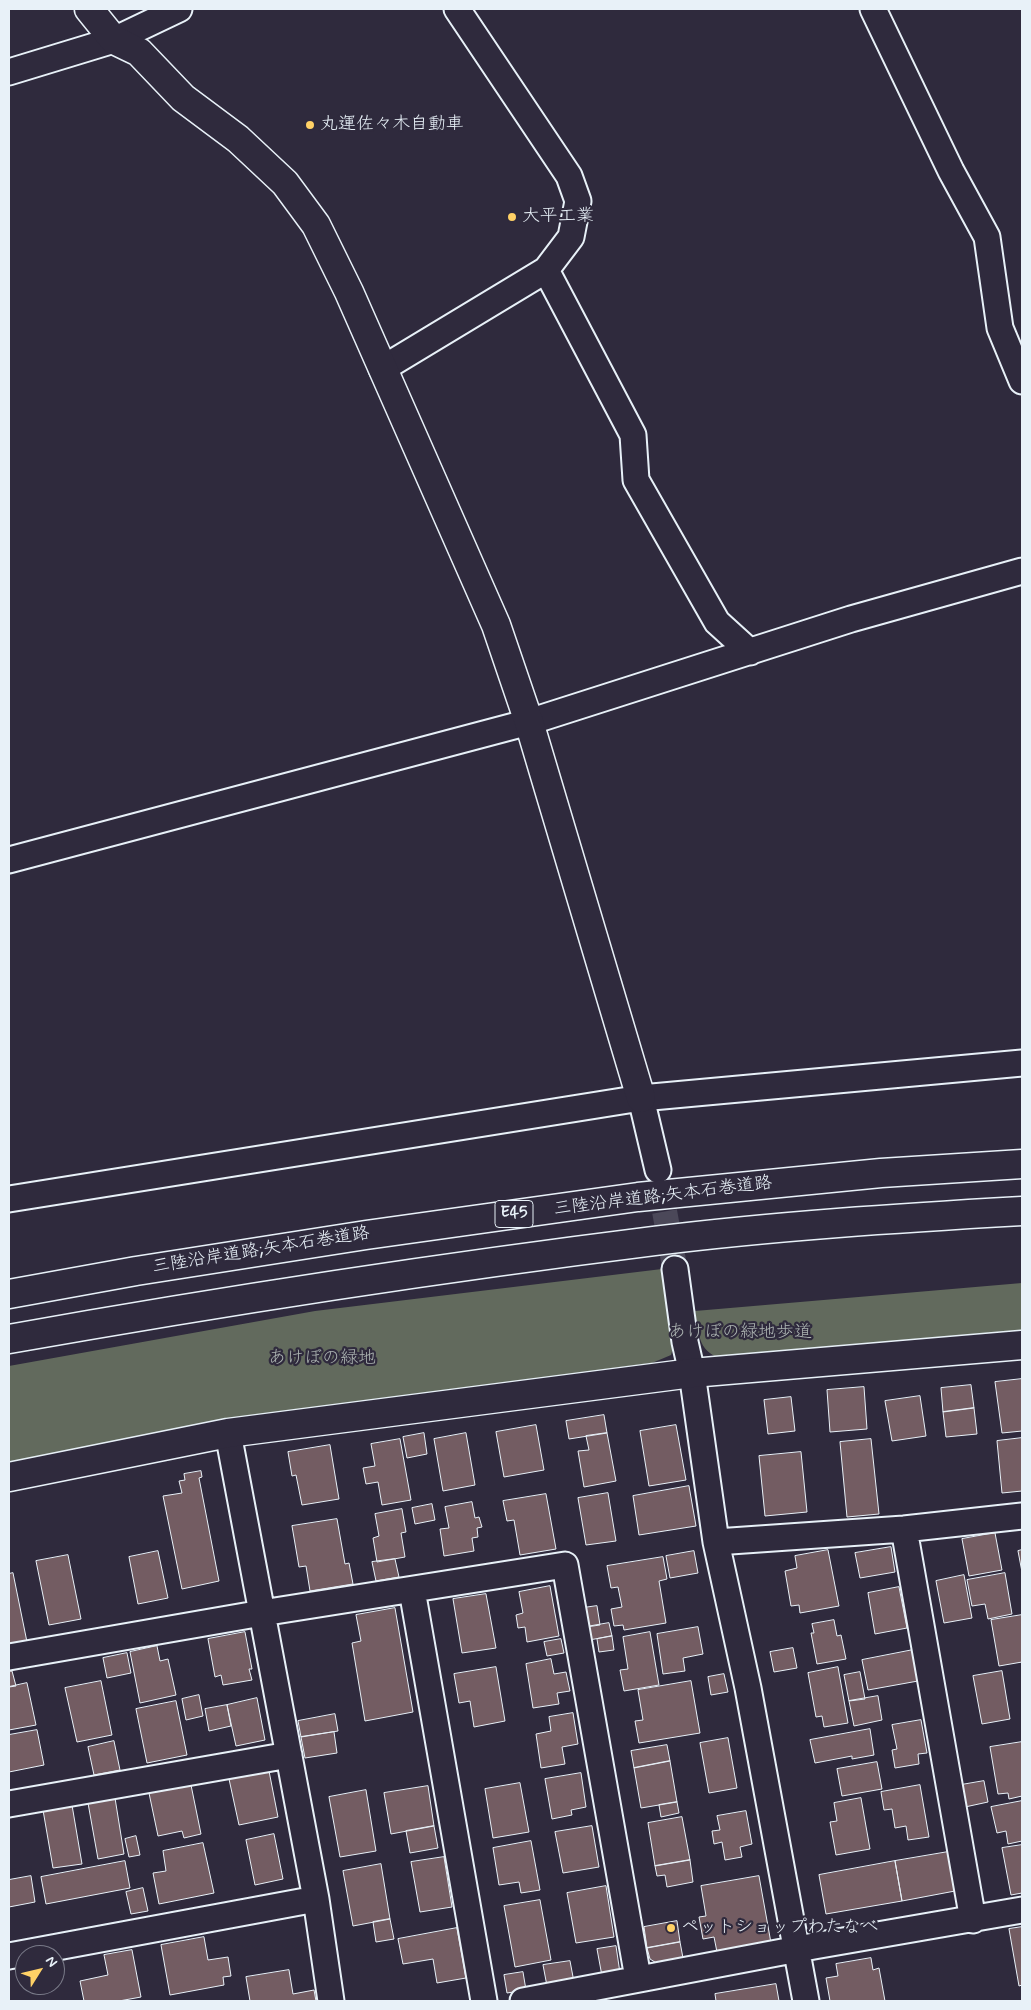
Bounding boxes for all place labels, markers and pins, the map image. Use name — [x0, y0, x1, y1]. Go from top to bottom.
place label: 丸運佐々木自動車 — [320, 114, 464, 136]
marker: 丸運佐々木自動車 — [304, 119, 316, 131]
place label: 大平工業 — [522, 206, 594, 228]
marker: 大平工業 — [506, 211, 518, 223]
place label: ペットショップわたなべ — [681, 1917, 879, 1939]
marker: ペットショップわたなべ — [665, 1922, 677, 1934]

